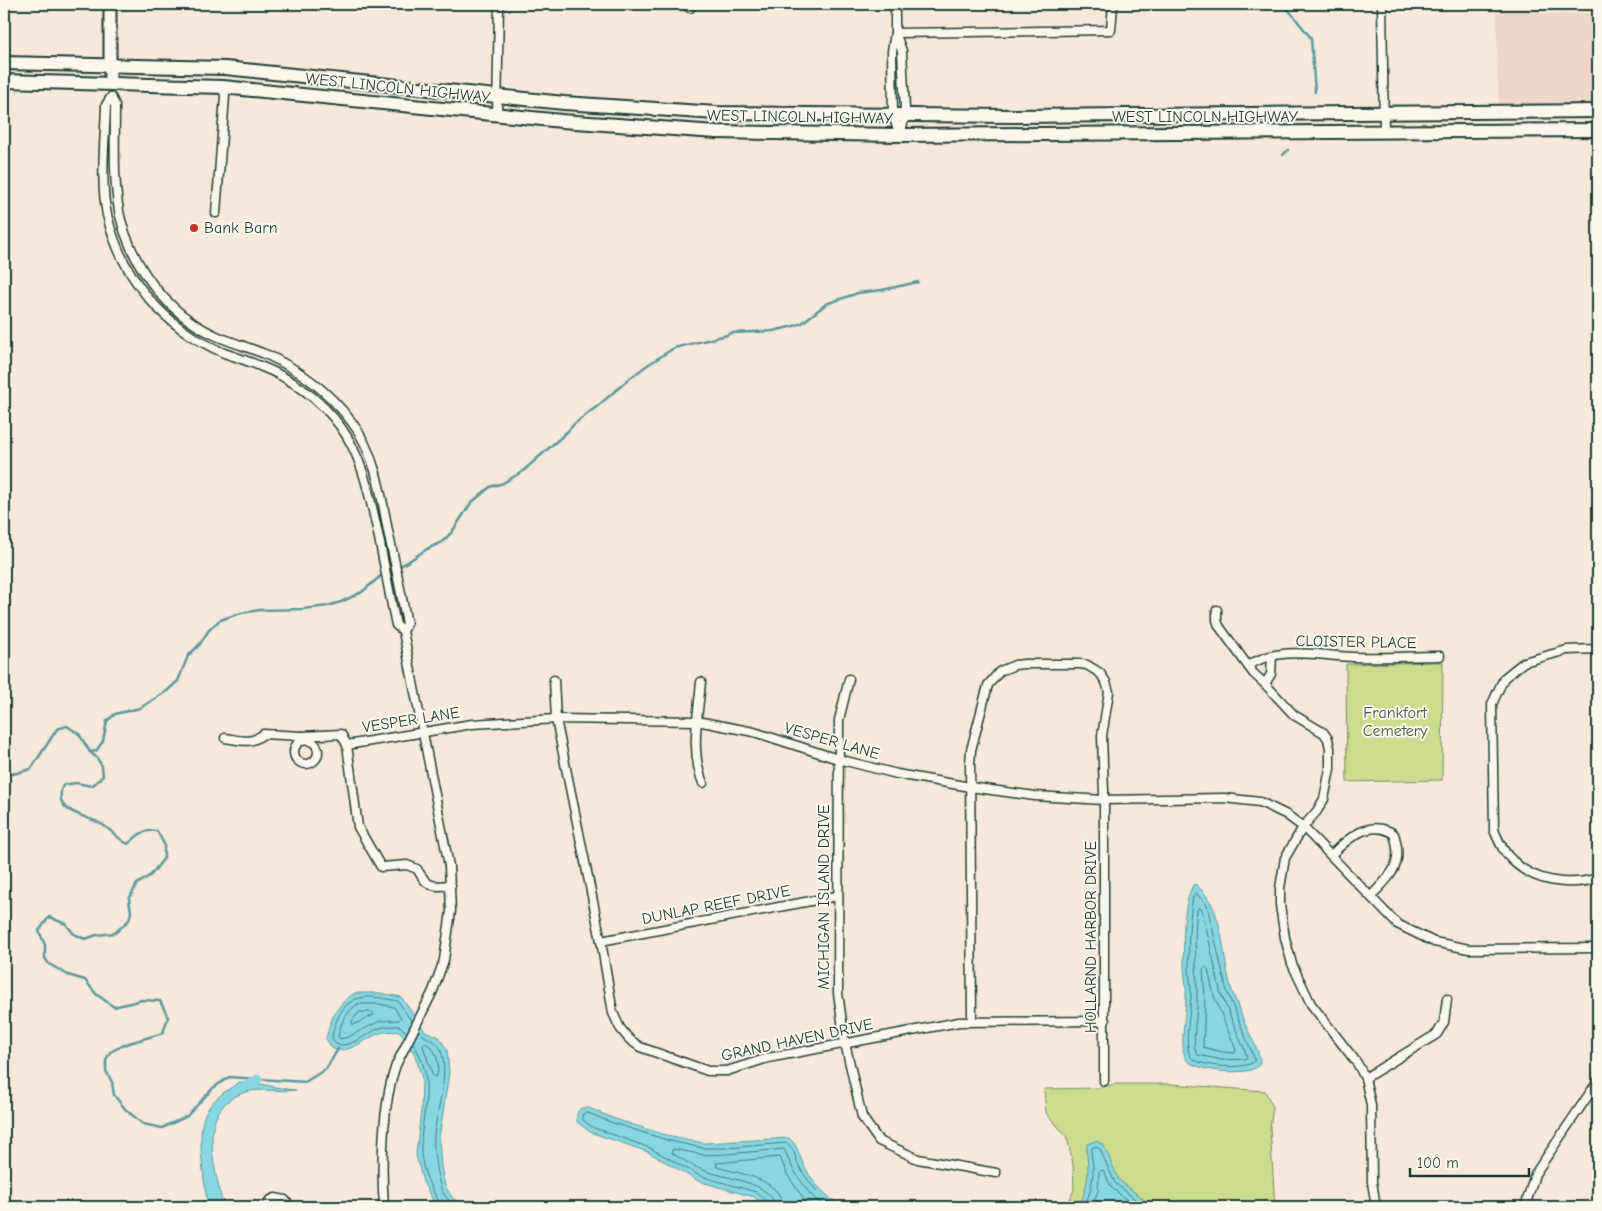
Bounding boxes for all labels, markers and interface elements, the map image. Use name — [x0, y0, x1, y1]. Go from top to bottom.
street label: WEST LINCOLN HIGHWAY — [305, 69, 492, 107]
street label: WEST LINCOLN HIGHWAY — [707, 106, 894, 128]
street label: WEST LINCOLN HIGHWAY — [1112, 108, 1299, 126]
place label: Bank Barn — [204, 219, 278, 237]
marker: Bank Barn — [188, 222, 200, 234]
street label: CLOISTER PLACE — [1295, 632, 1417, 652]
street label: VESPER LANE — [361, 703, 461, 737]
park label: Frankfort Cemetery — [1363, 704, 1428, 740]
street label: VESPER LANE — [782, 719, 882, 763]
street label: MICHIGAN ISLAND DRIVE — [815, 804, 833, 990]
street label: HOLLARND HARBOR DRIVE — [1082, 841, 1100, 1033]
street label: DUNLAP REEF DRIVE — [640, 882, 792, 928]
street label: GRAND HAVEN DRIVE — [720, 1015, 875, 1065]
scale bar — [1410, 1146, 1528, 1178]
text: 100 m — [1417, 1154, 1459, 1172]

